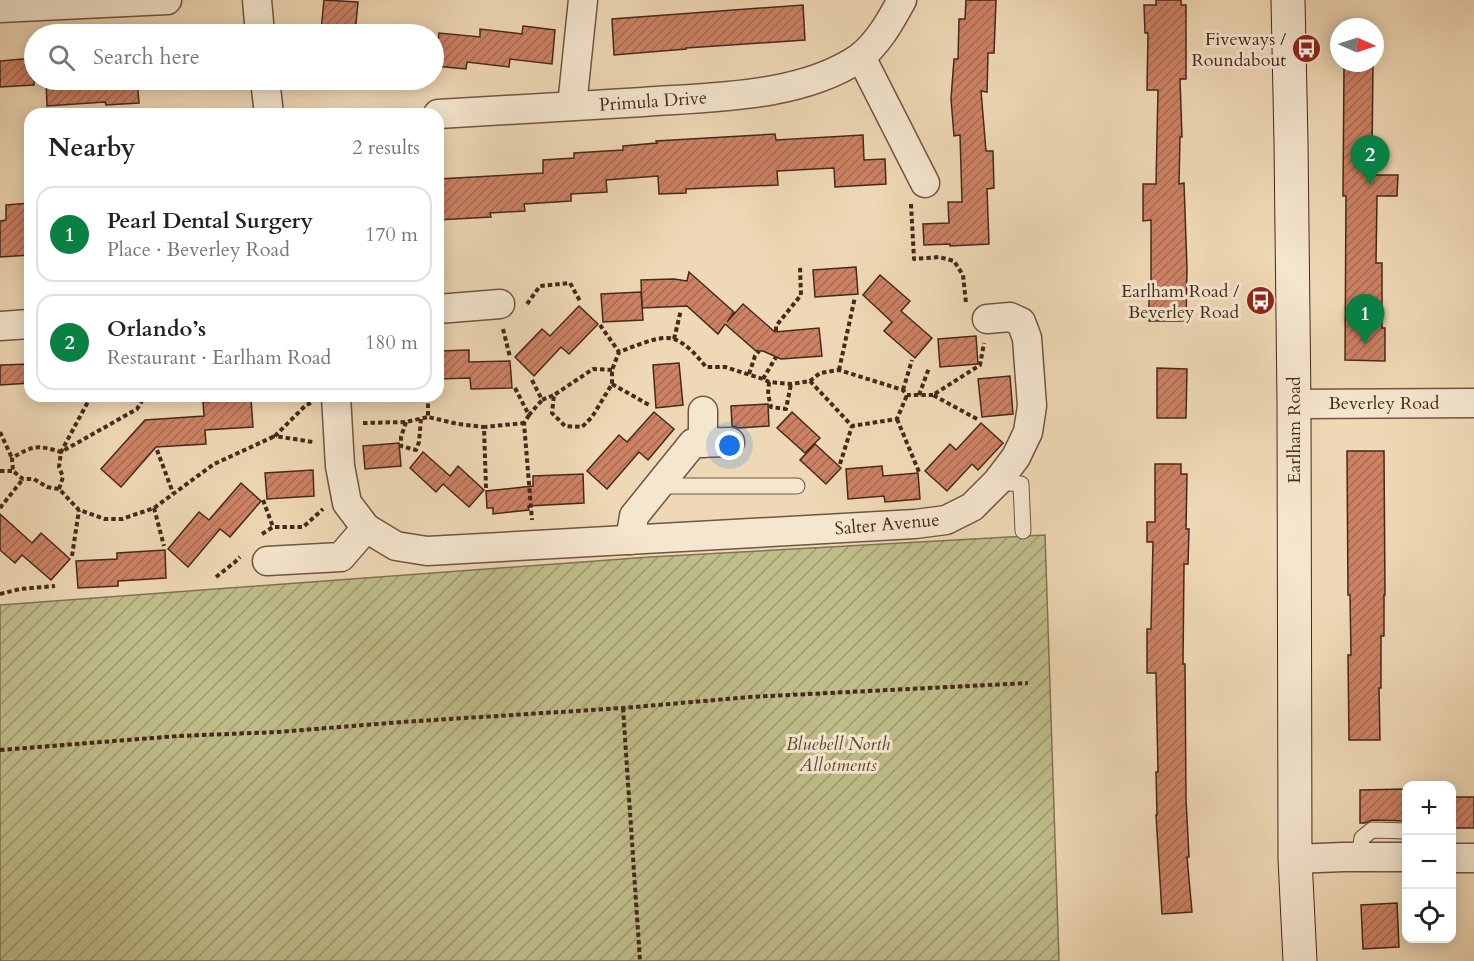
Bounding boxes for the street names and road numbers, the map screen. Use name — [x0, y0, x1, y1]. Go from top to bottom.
street label: Primula Drive — [598, 85, 708, 118]
street label: Earlham Road — [1282, 376, 1307, 484]
street label: Beverley Road — [1329, 391, 1440, 416]
street label: Salter Avenue — [834, 507, 940, 542]

